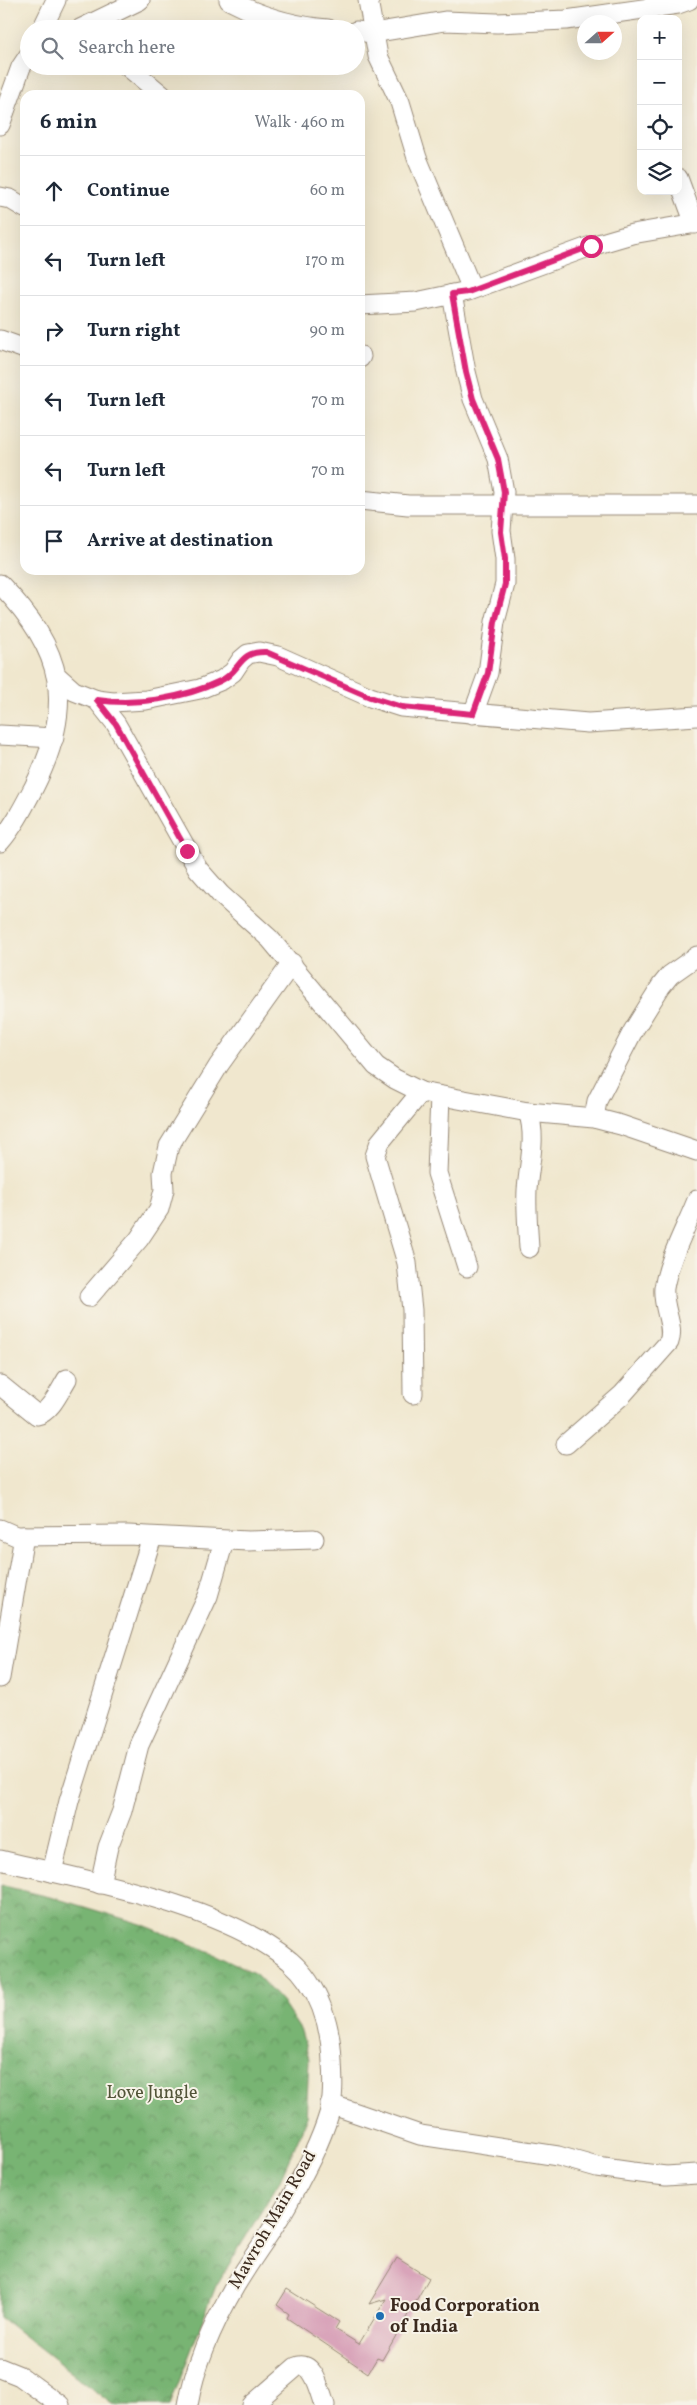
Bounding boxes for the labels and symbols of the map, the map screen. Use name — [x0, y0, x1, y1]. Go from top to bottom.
north arrow — [577, 15, 622, 60]
route start — [580, 235, 603, 258]
route end — [176, 840, 199, 863]
park label: Love Jungle — [107, 2081, 197, 2106]
street label: Mawroh Main Road — [223, 2146, 323, 2294]
place label: Food Corporation of India — [390, 2294, 540, 2340]
marker: Food Corporation of India — [374, 2310, 386, 2322]

